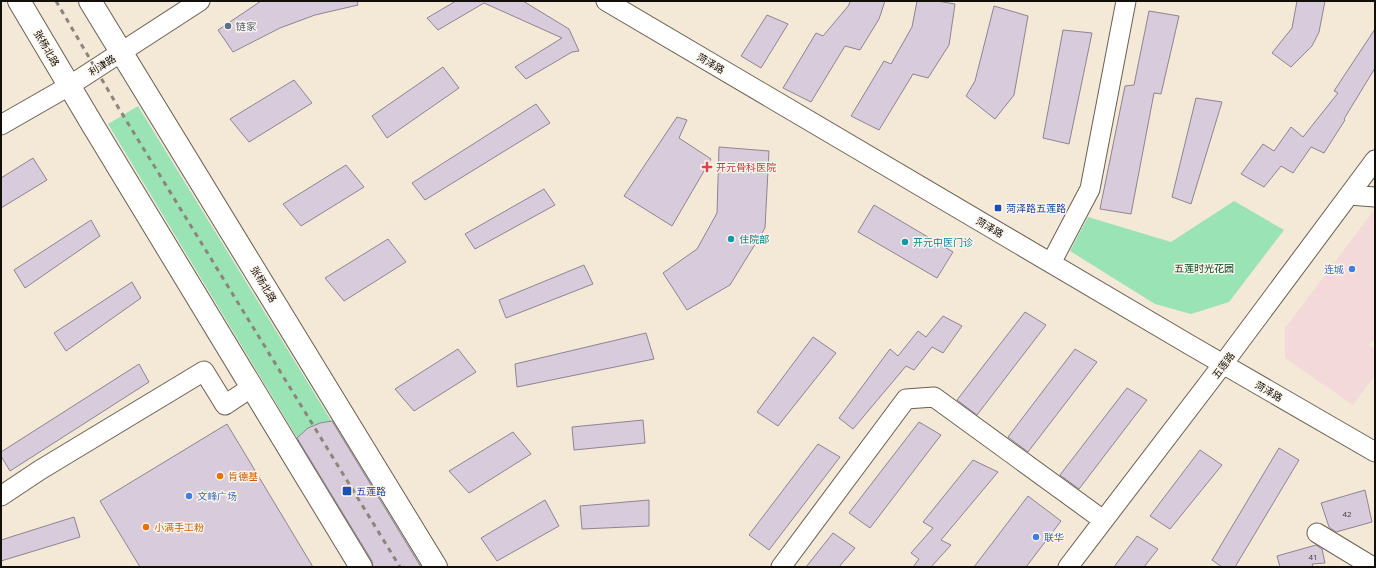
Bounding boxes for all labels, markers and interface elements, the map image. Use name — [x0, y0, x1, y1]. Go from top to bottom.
place label: 链家 — [236, 19, 257, 33]
marker: 链家 — [223, 21, 233, 31]
street label: 张杨北路 — [31, 27, 63, 69]
street label: 菏泽路 — [695, 49, 727, 77]
street label: 利津路 — [86, 51, 118, 79]
place label: 开元骨科医院 — [716, 160, 776, 174]
marker: 开元骨科医院 — [701, 161, 713, 173]
place label: 菏泽路五莲路 — [1006, 201, 1066, 215]
marker: 菏泽路五莲路 — [993, 203, 1003, 213]
street label: 菏泽路 — [974, 213, 1006, 241]
place label: 住院部 — [739, 232, 769, 246]
marker: 住院部 — [726, 234, 736, 244]
place label: 开元中医门诊 — [913, 235, 973, 249]
marker: 开元中医门诊 — [900, 237, 910, 247]
park label: 五莲时光花园 — [1174, 261, 1234, 275]
place label: 连城 — [1324, 262, 1344, 276]
street label: 张杨北路 — [248, 263, 280, 305]
marker: 连城 — [1347, 264, 1357, 274]
street label: 五莲路 — [1208, 349, 1238, 381]
street label: 菏泽路 — [1253, 377, 1285, 405]
place label: 肯德基 — [228, 469, 258, 483]
marker: 肯德基 — [215, 471, 225, 481]
place label: 五莲路 — [356, 484, 386, 498]
marker: 五莲路 — [341, 485, 353, 497]
place label: 文峰广场 — [197, 489, 237, 503]
marker: 文峰广场 — [184, 491, 194, 501]
house number: 42 — [1342, 508, 1352, 519]
place label: 小满手工粉 — [154, 520, 204, 534]
marker: 小满手工粉 — [141, 522, 151, 532]
place label: 联华 — [1044, 530, 1064, 544]
marker: 联华 — [1031, 532, 1041, 542]
house number: 41 — [1308, 551, 1318, 562]

